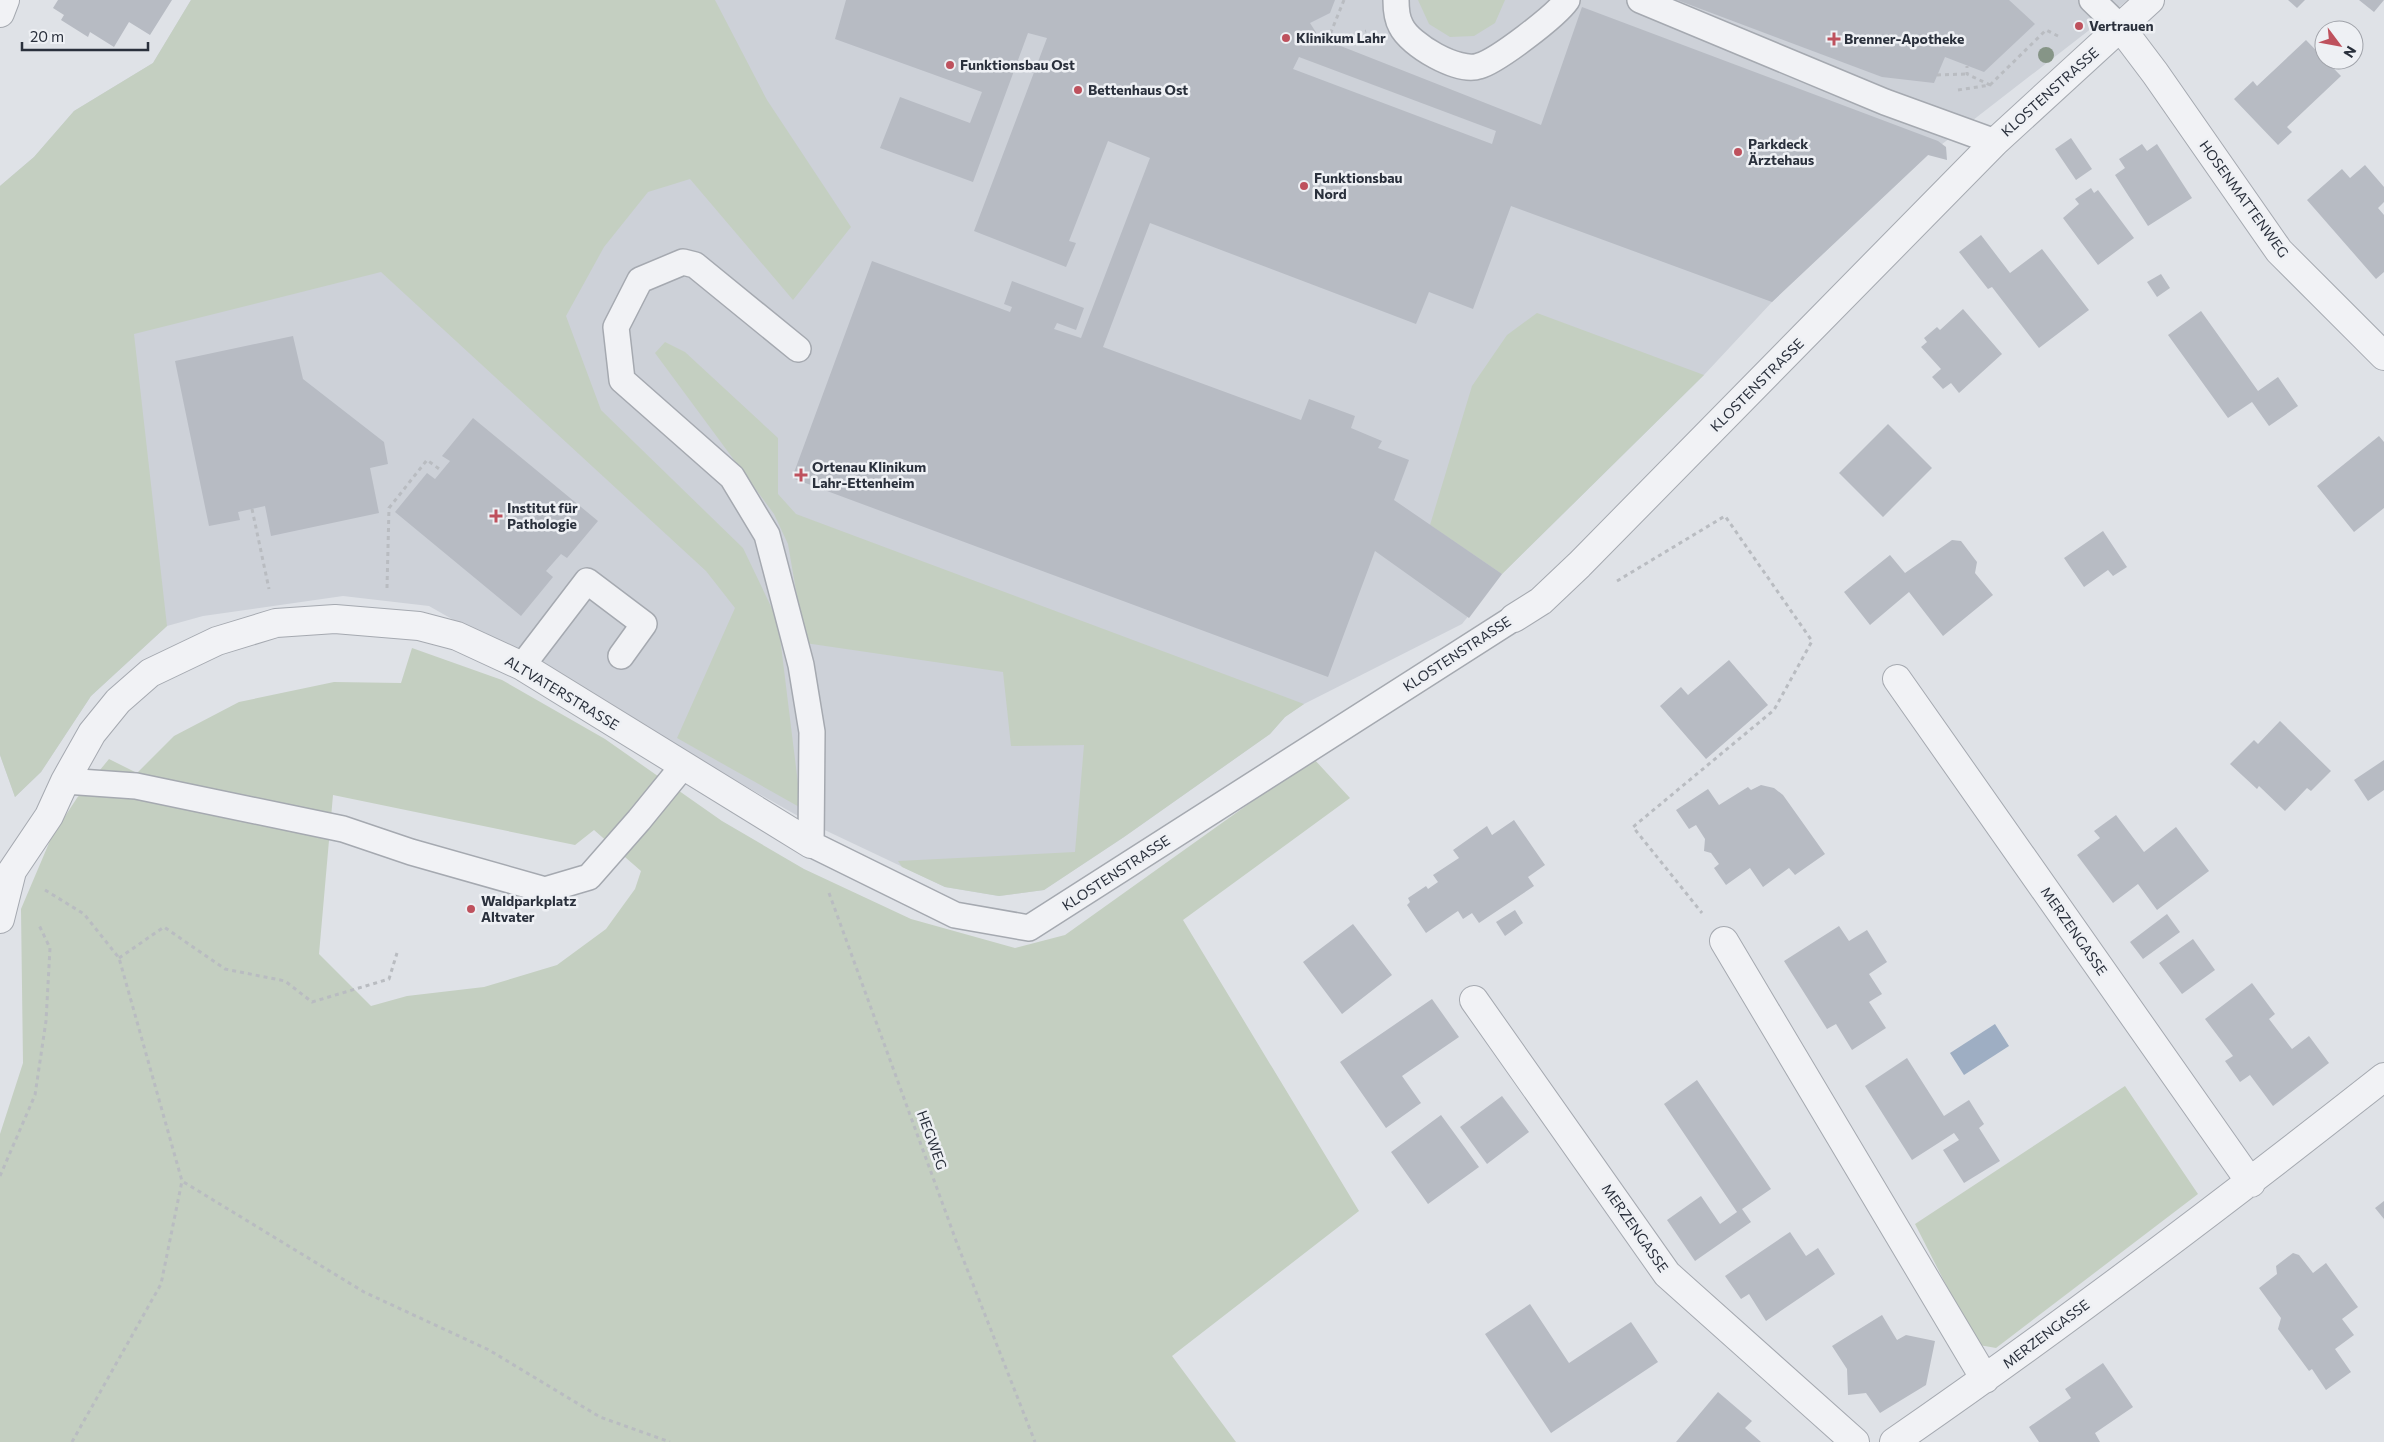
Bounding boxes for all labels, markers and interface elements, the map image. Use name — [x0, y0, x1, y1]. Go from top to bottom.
place label: Vertrauen — [2089, 17, 2154, 34]
scale bar — [22, 20, 149, 52]
marker: Vertrauen — [2073, 20, 2085, 32]
north arrow — [2314, 20, 2364, 70]
text: 20 m — [30, 27, 64, 45]
place label: Klinikum Lahr — [1296, 29, 1386, 46]
place label: Brenner-Apotheke — [1844, 30, 1964, 47]
marker: Klinikum Lahr — [1280, 32, 1292, 44]
marker: Brenner-Apotheke — [1828, 33, 1840, 45]
street label: KLOSTENSTRASSE — [1997, 43, 2102, 140]
text: N — [2340, 43, 2360, 61]
place label: Funktionsbau Ost — [960, 56, 1075, 73]
marker: Funktionsbau Ost — [944, 59, 956, 71]
place label: Bettenhaus Ost — [1088, 81, 1188, 98]
marker: Bettenhaus Ost — [1072, 84, 1084, 96]
place label: Parkdeck Ärztehaus — [1748, 135, 1815, 168]
street label: HOSENMATTENWEG — [2196, 137, 2293, 261]
marker: Parkdeck Ärztehaus — [1732, 146, 1744, 158]
place label: Funktionsbau Nord — [1314, 169, 1403, 202]
marker: Funktionsbau Nord — [1298, 180, 1310, 192]
street label: KLOSTENSTRASSE — [1706, 334, 1807, 435]
place label: Ortenau Klinikum Lahr-Ettenheim — [812, 458, 926, 491]
marker: Ortenau Klinikum Lahr-Ettenheim — [794, 468, 808, 482]
place label: Institut für Pathologie — [507, 499, 578, 532]
marker: Institut für Pathologie — [489, 509, 503, 523]
street label: KLOSTENSTRASSE — [1400, 612, 1514, 695]
street label: ALTVATERSTRASSE — [502, 652, 622, 733]
street label: KLOSTENSTRASSE — [1059, 831, 1173, 914]
street label: MERZENGASSE — [2038, 883, 2111, 978]
place label: Waldparkplatz Altvater — [481, 892, 576, 925]
marker: Waldparkplatz Altvater — [465, 903, 477, 915]
street label: HEGWEG — [914, 1108, 951, 1172]
street label: MERZENGASSE — [1599, 1180, 1672, 1275]
street label: MERZENGASSE — [1999, 1296, 2092, 1372]

